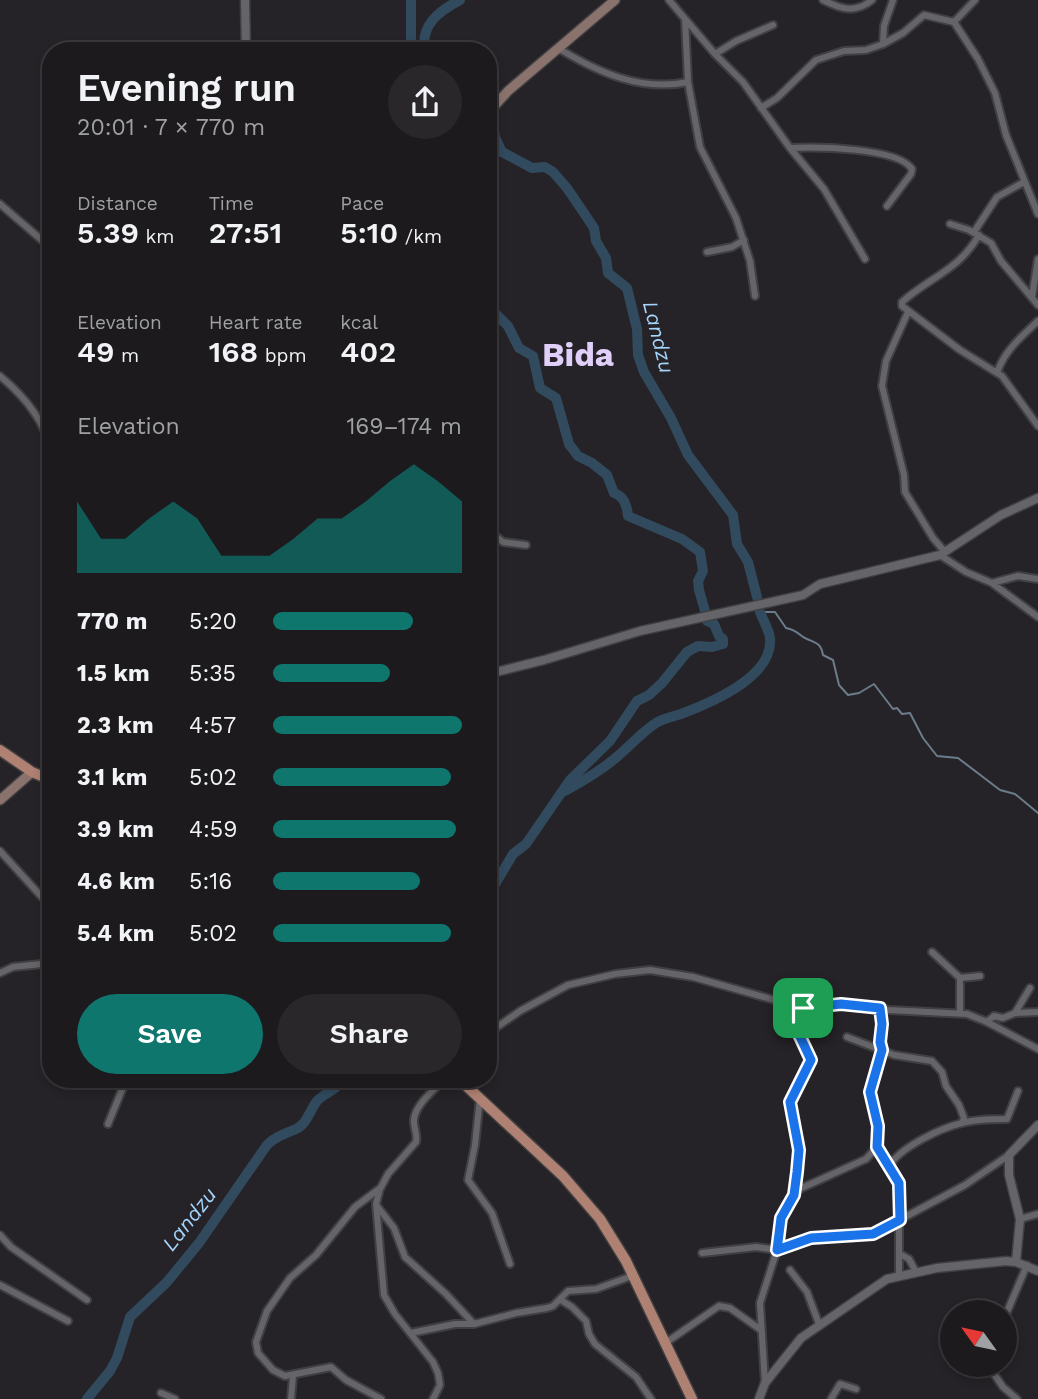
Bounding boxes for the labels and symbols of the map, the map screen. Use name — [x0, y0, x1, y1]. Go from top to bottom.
water label: Landzu — [638, 298, 680, 376]
district label: Bida — [542, 335, 614, 374]
pin — [773, 978, 833, 1038]
water label: Landzu — [156, 1182, 222, 1256]
north arrow — [940, 1300, 1017, 1377]

